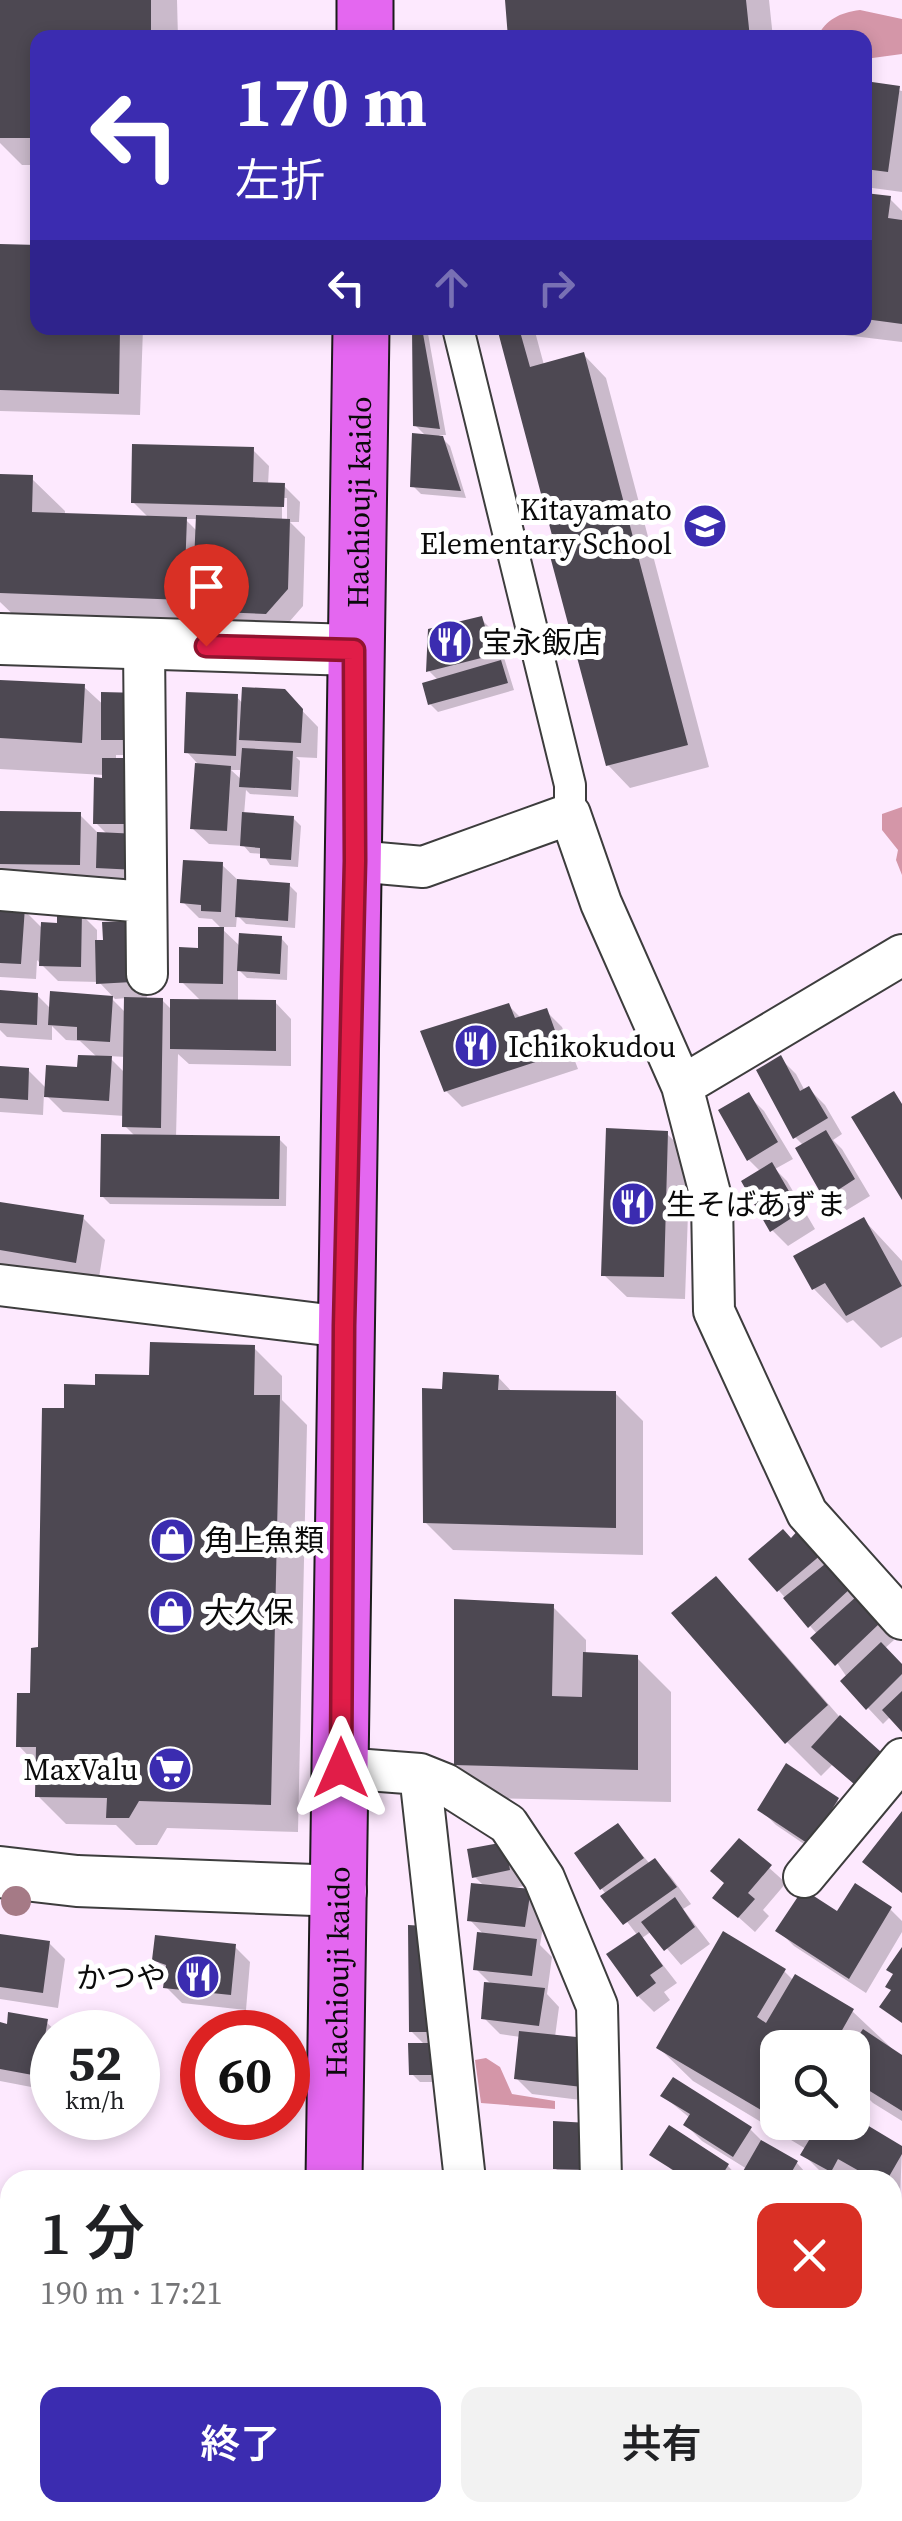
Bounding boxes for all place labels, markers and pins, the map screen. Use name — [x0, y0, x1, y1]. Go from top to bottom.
place label: Kitayamato Elementary School — [420, 489, 672, 564]
school or university icon: Kitayamato Elementary School — [682, 503, 728, 549]
pin — [164, 544, 249, 647]
restaurant icon: 宝永飯店 — [427, 619, 473, 665]
place label: 宝永飯店 — [482, 622, 602, 663]
restaurant icon: Ichikokudou — [453, 1023, 499, 1069]
place label: Ichikokudou — [508, 1026, 676, 1067]
restaurant icon: 生そばあずま — [610, 1181, 656, 1227]
place label: 生そばあずま — [666, 1184, 846, 1225]
shop icon: 角上魚類 — [149, 1517, 195, 1563]
place label: 角上魚類 — [204, 1520, 324, 1561]
shop icon: 大久保 — [148, 1589, 194, 1635]
place label: 大久保 — [204, 1592, 294, 1633]
supermarket icon: MaxValu — [147, 1746, 193, 1792]
place label: MaxValu — [23, 1749, 138, 1790]
restaurant icon: かつや — [175, 1954, 221, 2000]
place label: かつや — [76, 1957, 166, 1998]

